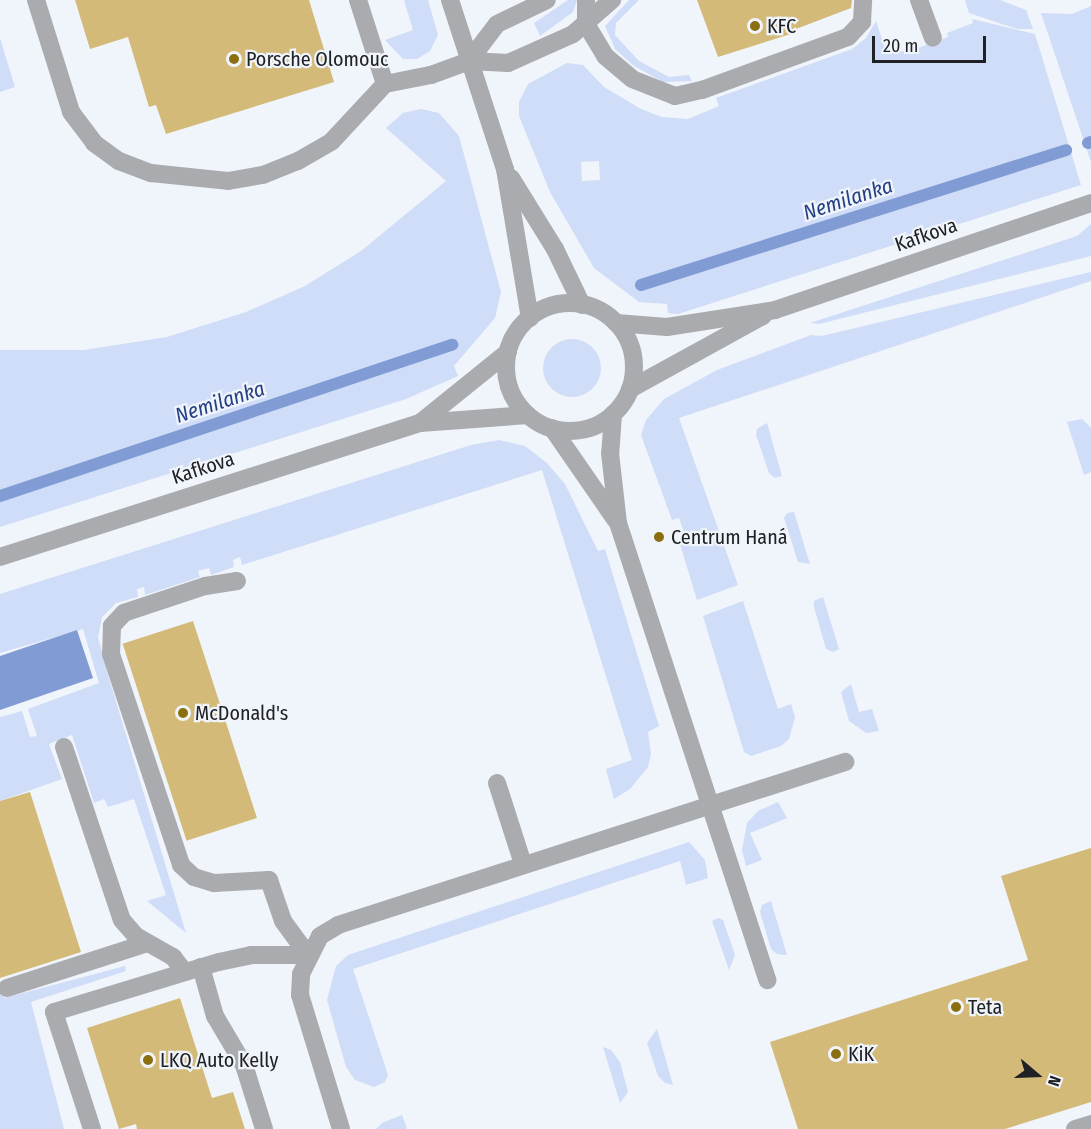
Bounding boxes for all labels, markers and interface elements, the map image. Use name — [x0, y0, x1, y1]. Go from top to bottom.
place label: KFC — [767, 14, 796, 38]
marker: KFC — [748, 19, 762, 33]
scale bar — [875, 24, 989, 62]
text: 20 m — [883, 35, 918, 57]
place label: Porsche Olomouc — [246, 47, 388, 71]
marker: Porsche Olomouc — [227, 52, 241, 66]
water label: Nemilanka — [800, 173, 896, 225]
street label: Kafkova — [892, 213, 960, 257]
water label: Nemilanka — [172, 376, 268, 428]
street label: Kafkova — [169, 447, 237, 489]
place label: Centrum Haná — [671, 525, 787, 549]
marker: Centrum Haná — [652, 530, 666, 544]
place label: McDonald's — [195, 701, 288, 725]
marker: McDonald's — [176, 706, 190, 720]
place label: Teta — [968, 995, 1002, 1019]
marker: Teta — [949, 1000, 963, 1014]
place label: KiK — [848, 1042, 874, 1066]
north arrow — [1007, 1045, 1067, 1105]
marker: KiK — [829, 1047, 843, 1061]
place label: LKQ Auto Kelly — [160, 1048, 278, 1072]
marker: LKQ Auto Kelly — [141, 1053, 155, 1067]
text: N — [1044, 1073, 1065, 1089]

